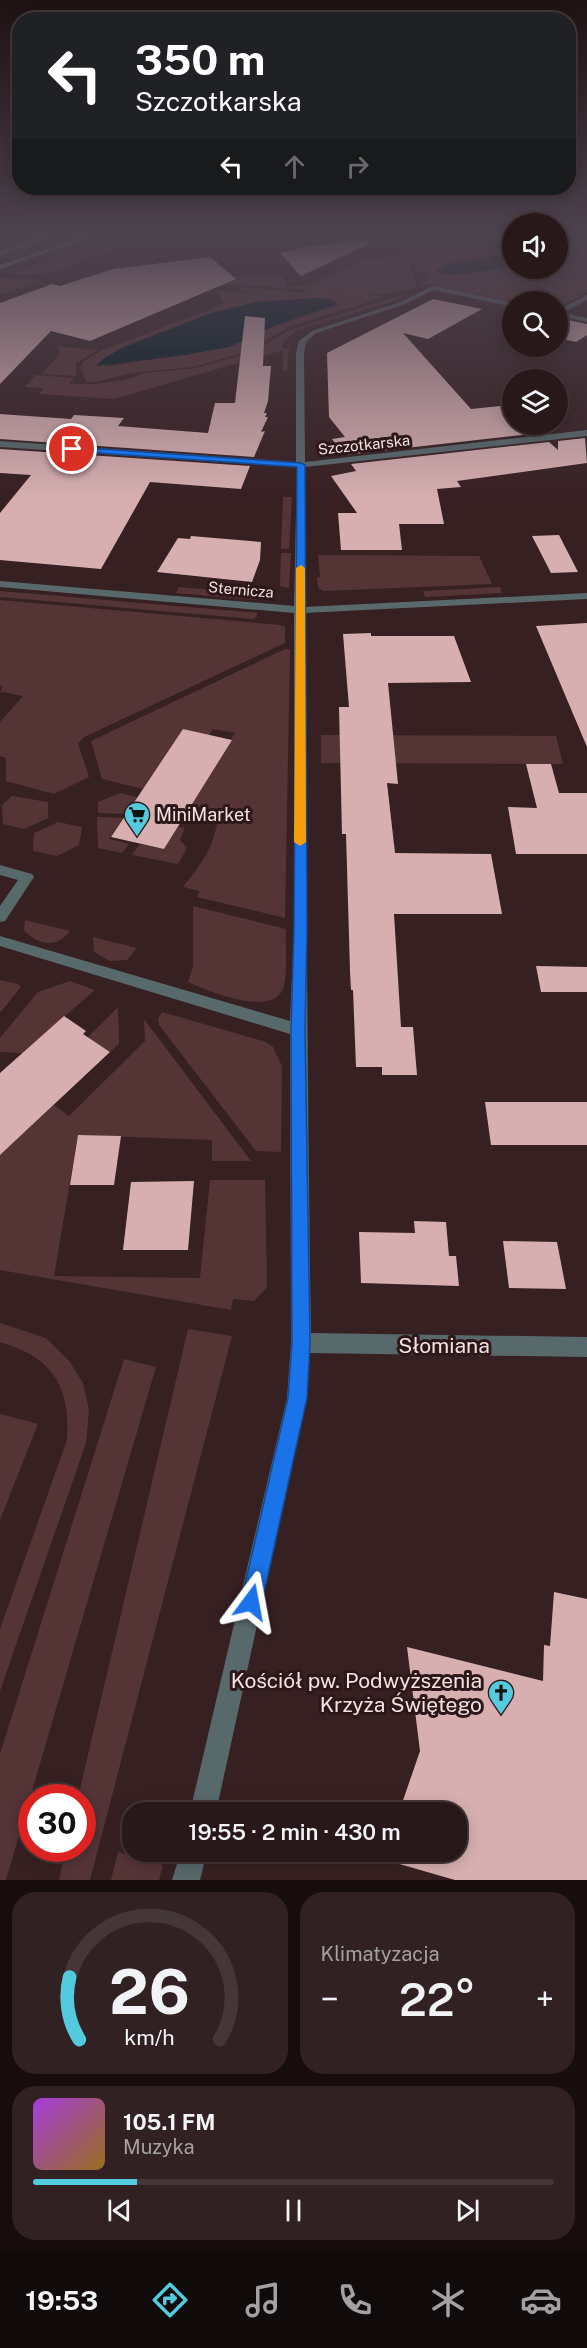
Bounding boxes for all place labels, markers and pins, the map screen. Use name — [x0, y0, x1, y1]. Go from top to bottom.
pin — [46, 423, 97, 474]
supermarket icon: MiniMarket — [122, 800, 152, 838]
place label: MiniMarket — [156, 804, 251, 825]
place label: Kościół pw. Podwyższenia Krzyża Świętego — [231, 1668, 482, 1717]
church icon: Kościół pw. Podwyższenia Krzyża Świętego — [486, 1678, 516, 1716]

